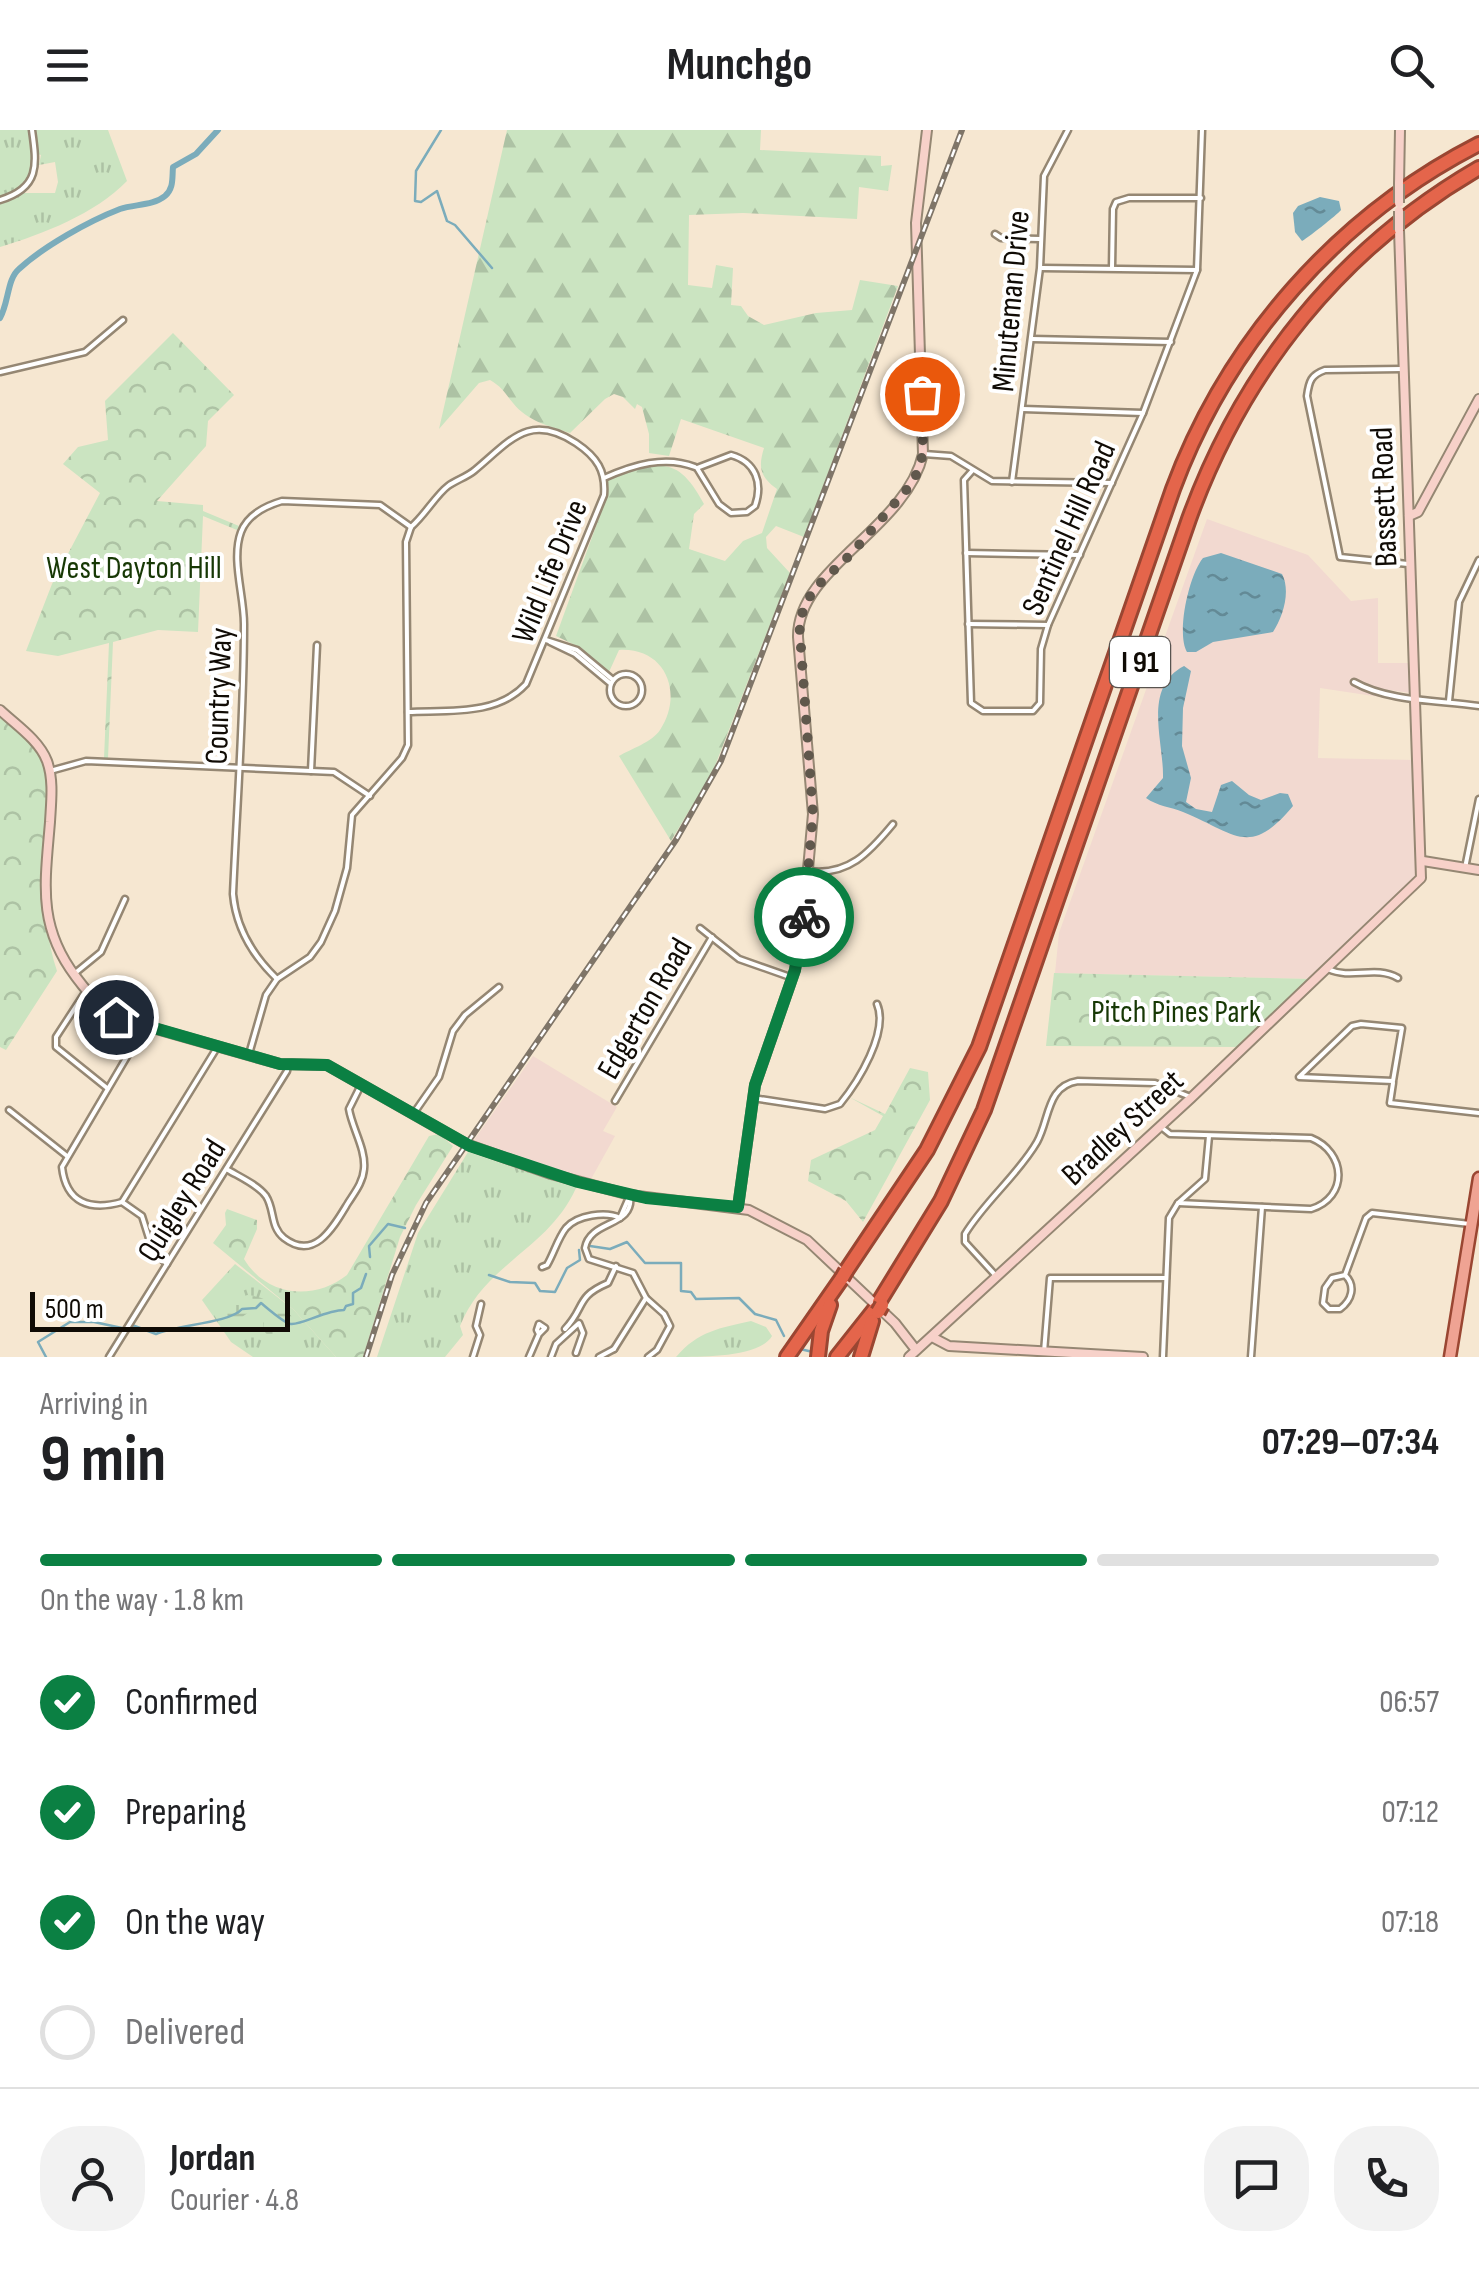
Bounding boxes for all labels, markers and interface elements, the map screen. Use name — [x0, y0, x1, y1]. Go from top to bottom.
icon: menu — [40, 38, 95, 93]
text: Munchgo — [667, 38, 812, 93]
icon: search — [1384, 38, 1439, 93]
street label: Minuteman Drive — [984, 209, 1039, 393]
pin — [880, 352, 965, 437]
icon: bag — [895, 367, 950, 422]
street label: Bassett Road — [1363, 426, 1406, 568]
street label: Sentinel Hill Road — [1014, 436, 1125, 622]
street label: Wild Life Drive — [504, 494, 597, 649]
park label: West Dayton Hill — [46, 549, 222, 588]
street label: Country Way — [198, 627, 241, 765]
road number: I 91 — [1110, 637, 1170, 687]
courier — [754, 867, 854, 967]
icon: bike — [777, 890, 832, 945]
street label: Edgerton Road — [589, 931, 701, 1086]
pin — [74, 975, 159, 1060]
icon: home — [89, 990, 144, 1045]
park label: Pitch Pines Park — [1091, 993, 1261, 1032]
street label: Bradley Street — [1054, 1062, 1192, 1194]
street label: Quigley Road — [129, 1132, 235, 1269]
scale bar — [30, 1287, 290, 1332]
text: 500 m — [45, 1293, 104, 1326]
text: Arriving in — [40, 1385, 148, 1424]
text: 07:29–07:34 — [1262, 1420, 1439, 1465]
text: 9 min — [40, 1422, 166, 1500]
text: On the way · 1.8 km — [40, 1581, 244, 1620]
icon: check — [40, 1675, 95, 1730]
text: Confirmed — [125, 1680, 258, 1725]
text: 06:57 — [1379, 1683, 1439, 1722]
icon: check — [40, 1785, 95, 1840]
text: Preparing — [125, 1790, 246, 1835]
text: 07:12 — [1381, 1793, 1439, 1832]
icon: check — [40, 1895, 95, 1950]
text: On the way — [125, 1900, 265, 1945]
text: 07:18 — [1381, 1903, 1439, 1942]
text: Delivered — [125, 2010, 245, 2055]
button: person — [40, 2126, 145, 2231]
button: chat — [1204, 2126, 1309, 2231]
button: phone — [1334, 2126, 1439, 2231]
text: Jordan — [170, 2136, 255, 2181]
text: Courier · 4.8 — [170, 2181, 299, 2220]

